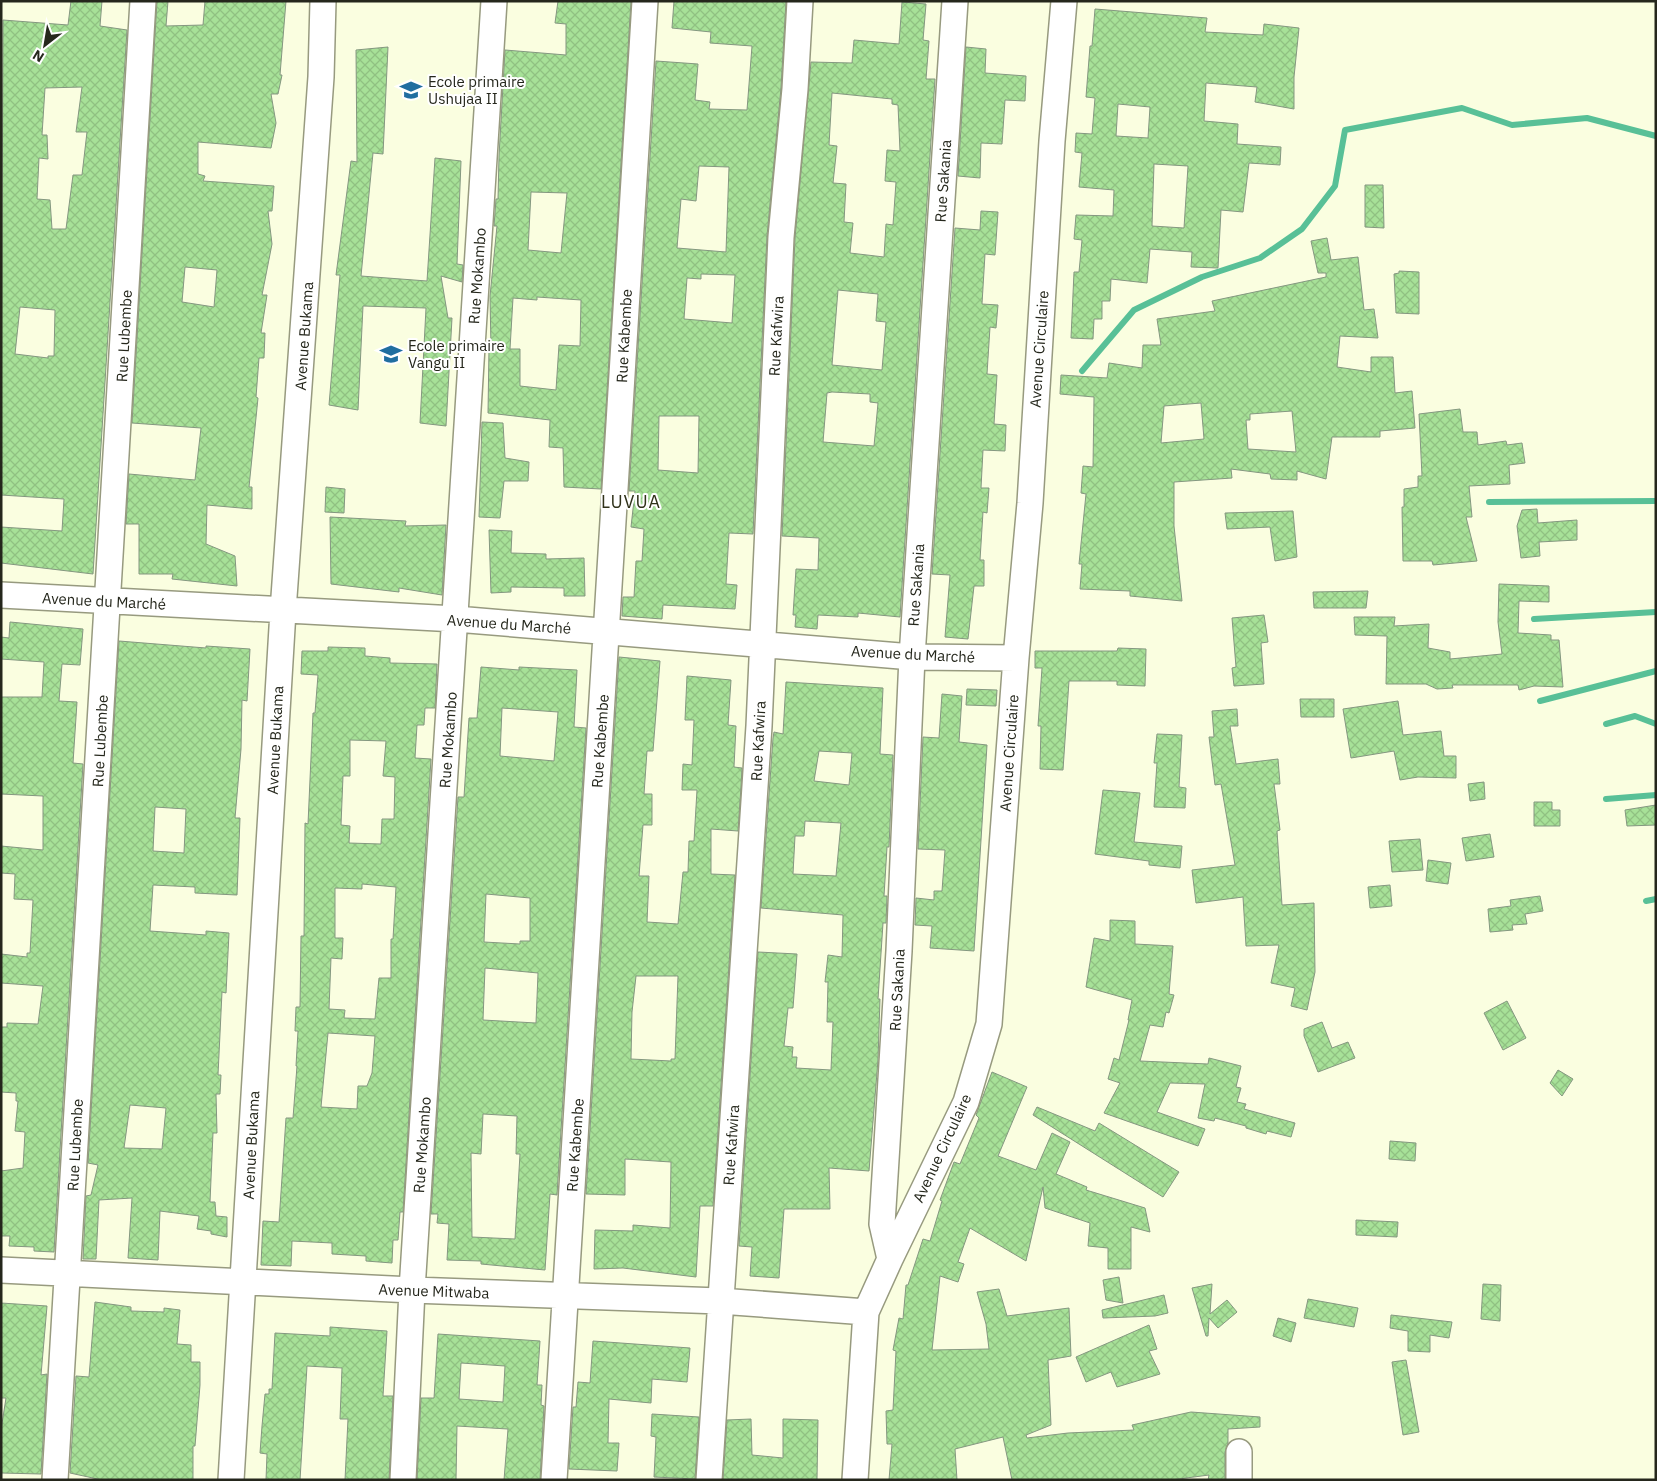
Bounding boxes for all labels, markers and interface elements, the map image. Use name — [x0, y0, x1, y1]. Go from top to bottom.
north arrow — [20, 20, 70, 70]
text: N — [29, 46, 47, 66]
place label: Ecole primaire Ushujaa II — [428, 72, 525, 108]
school or university icon: Ecole primaire Ushujaa II — [398, 77, 424, 103]
street label: Rue Sakania — [931, 139, 955, 223]
street label: Rue Mokambo — [464, 227, 490, 325]
street label: Avenue Bukama — [291, 281, 317, 391]
street label: Rue Kabembe — [612, 288, 636, 384]
street label: Rue Lubembe — [112, 289, 136, 383]
street label: Avenue Circulaire — [1025, 290, 1053, 408]
street label: Rue Kafwira — [764, 295, 788, 377]
place label: Ecole primaire Vangu II — [408, 336, 505, 372]
school or university icon: Ecole primaire Vangu II — [378, 341, 404, 367]
district label: LUVUA — [601, 490, 661, 513]
street label: Rue Sakania — [904, 543, 928, 627]
street label: Avenue du Marché — [41, 588, 167, 614]
street label: Avenue du Marché — [446, 610, 572, 638]
street label: Avenue du Marché — [850, 641, 976, 667]
street label: Avenue Bukama — [263, 685, 287, 795]
street label: Rue Mokambo — [435, 691, 461, 789]
street label: Rue Kabembe — [587, 693, 613, 789]
street label: Rue Lubembe — [88, 694, 112, 788]
street label: Avenue Circulaire — [995, 694, 1023, 812]
street label: Rue Kafwira — [746, 700, 770, 782]
street label: Rue Sakania — [885, 948, 909, 1032]
street label: Avenue Bukama — [239, 1090, 263, 1200]
street label: Avenue Circulaire — [909, 1091, 975, 1205]
street label: Rue Mokambo — [409, 1096, 435, 1194]
street label: Rue Kabembe — [562, 1097, 588, 1193]
street label: Rue Lubembe — [63, 1098, 87, 1192]
street label: Rue Kafwira — [719, 1104, 743, 1186]
street label: Avenue Mitwaba — [378, 1280, 490, 1302]

